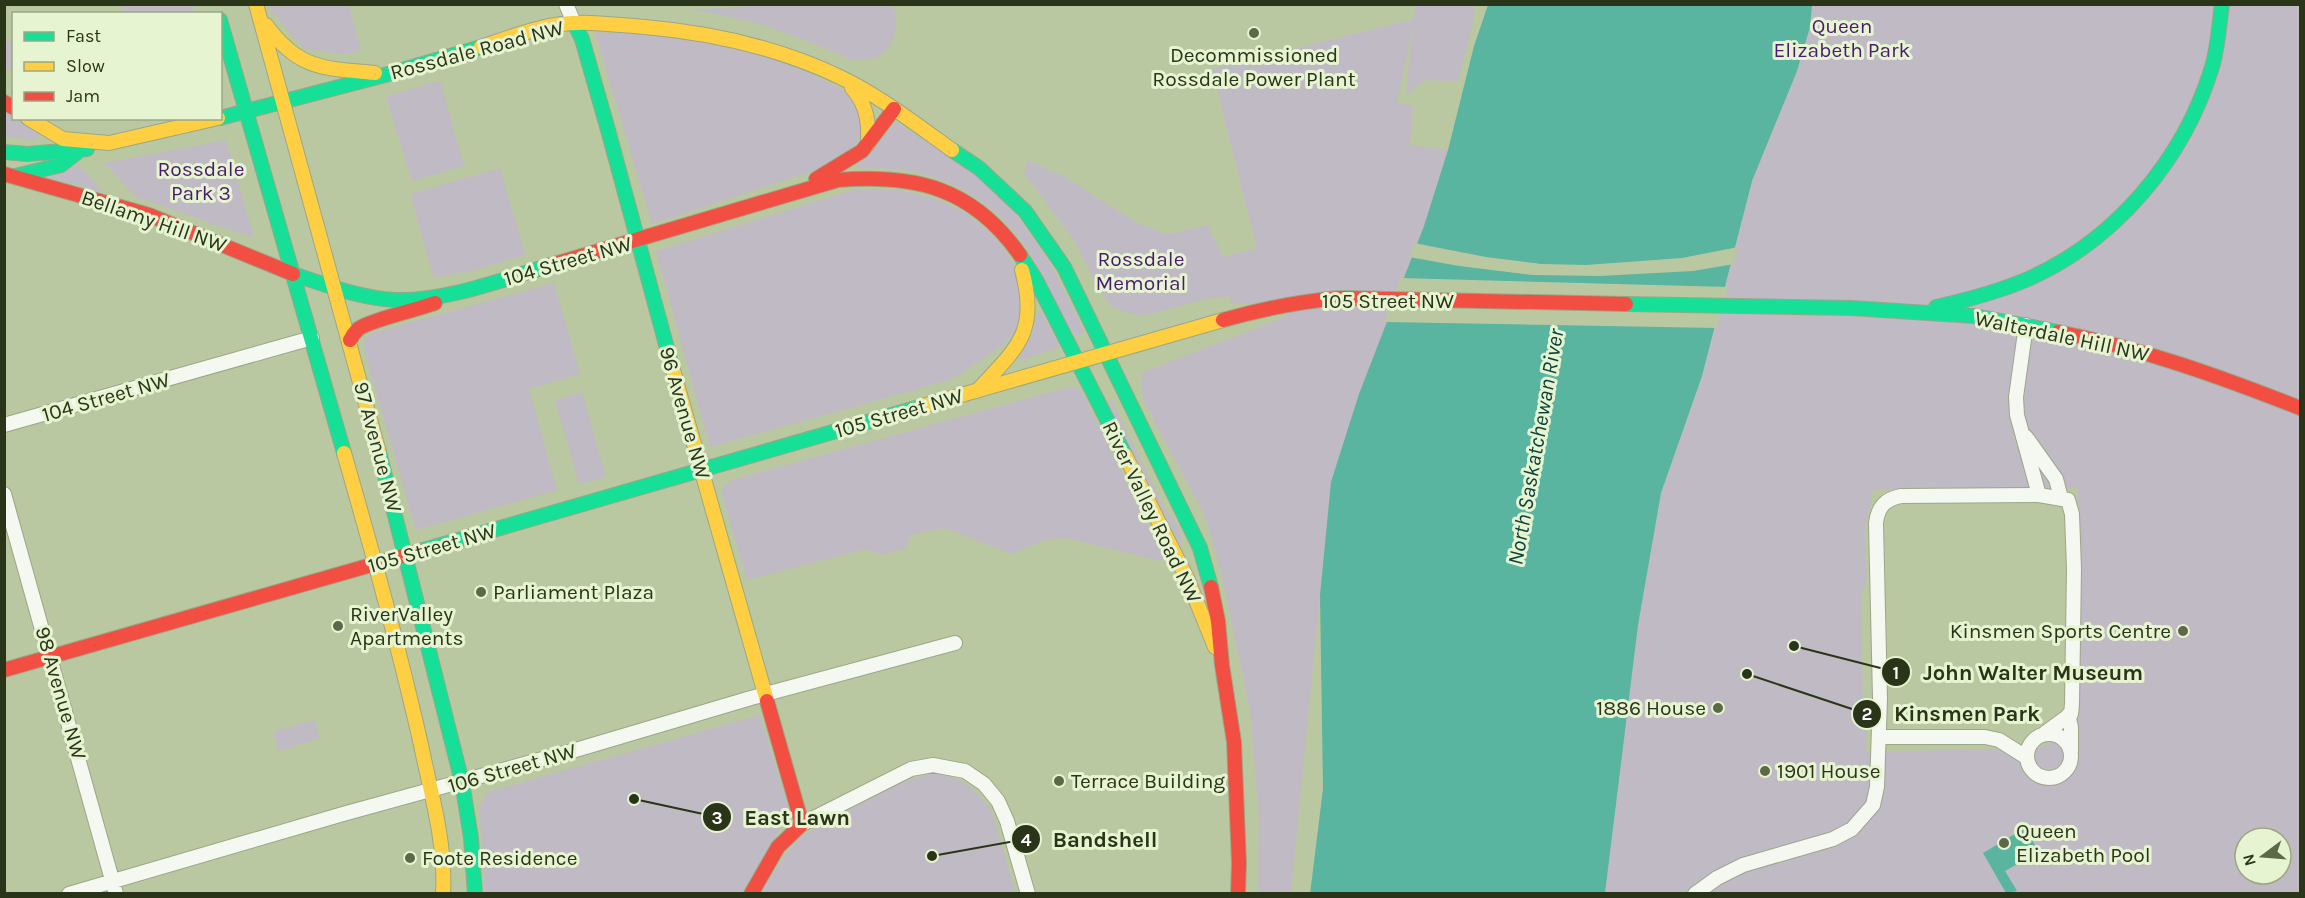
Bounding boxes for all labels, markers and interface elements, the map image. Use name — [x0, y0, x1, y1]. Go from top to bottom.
legend — [12, 12, 222, 120]
park label: Queen Elizabeth Park — [1774, 14, 1911, 62]
street label: Rossdale Road NW — [388, 15, 567, 85]
text: Fast — [66, 25, 101, 47]
marker: Decommissioned Rossdale Power Plant — [1247, 26, 1261, 40]
place label: Decommissioned Rossdale Power Plant — [1152, 43, 1356, 91]
text: Slow — [66, 55, 105, 77]
text: Jam — [66, 85, 100, 107]
park label: Rossdale Park 3 — [157, 157, 245, 205]
street label: Bellamy Hill NW — [78, 185, 230, 257]
street label: 104 Street NW — [501, 231, 635, 291]
park label: Rossdale Memorial — [1096, 247, 1186, 295]
street label: 105 Street NW — [1322, 289, 1454, 313]
street label: Walterdale Hill NW — [1973, 306, 2152, 366]
water label: North Saskatchewan River — [1502, 325, 1570, 567]
street label: 96 Avenue NW — [655, 344, 715, 482]
street label: 104 Street NW — [39, 367, 173, 427]
street label: 97 Avenue NW — [349, 379, 407, 515]
street label: 105 Street NW — [832, 383, 966, 443]
street label: River Valley Road NW — [1097, 417, 1207, 607]
street label: 105 Street NW — [365, 518, 499, 578]
place label: Parliament Plaza — [493, 580, 654, 604]
marker: Parliament Plaza — [474, 585, 488, 599]
place label: RiverValley Apartments — [350, 602, 463, 650]
marker: RiverValley Apartments — [331, 619, 345, 633]
place label: Kinsmen Sports Centre — [1950, 619, 2171, 643]
street label: 98 Avenue NW — [31, 624, 92, 763]
marker: Kinsmen Sports Centre — [2176, 624, 2190, 638]
callout: John Walter Museum — [1881, 652, 2155, 692]
text: John Walter Museum — [1923, 660, 2143, 686]
text: 1 — [1893, 662, 1899, 684]
callout: Kinsmen Park — [1852, 694, 2052, 734]
place label: 1886 House — [1596, 696, 1706, 720]
marker: 1886 House — [1711, 701, 1725, 715]
text: Kinsmen Park — [1894, 701, 2040, 727]
text: 2 — [1862, 703, 1872, 725]
street label: 106 Street NW — [445, 738, 579, 798]
place label: 1901 House — [1777, 759, 1881, 783]
marker: 1901 House — [1758, 764, 1772, 778]
place label: Terrace Building — [1071, 769, 1225, 793]
marker: Terrace Building — [1052, 774, 1066, 788]
callout: East Lawn — [702, 797, 862, 837]
text: East Lawn — [744, 805, 850, 831]
text: 3 — [711, 807, 723, 829]
callout: Bandshell — [1011, 819, 1169, 859]
place label: Queen Elizabeth Pool — [2016, 819, 2151, 867]
north arrow — [2233, 826, 2293, 886]
text: Bandshell — [1053, 827, 1157, 853]
text: 4 — [1021, 829, 1032, 851]
marker: Queen Elizabeth Pool — [1997, 836, 2011, 850]
place label: Foote Residence — [422, 846, 578, 870]
marker: Foote Residence — [403, 851, 417, 865]
text: N — [2238, 852, 2260, 868]

